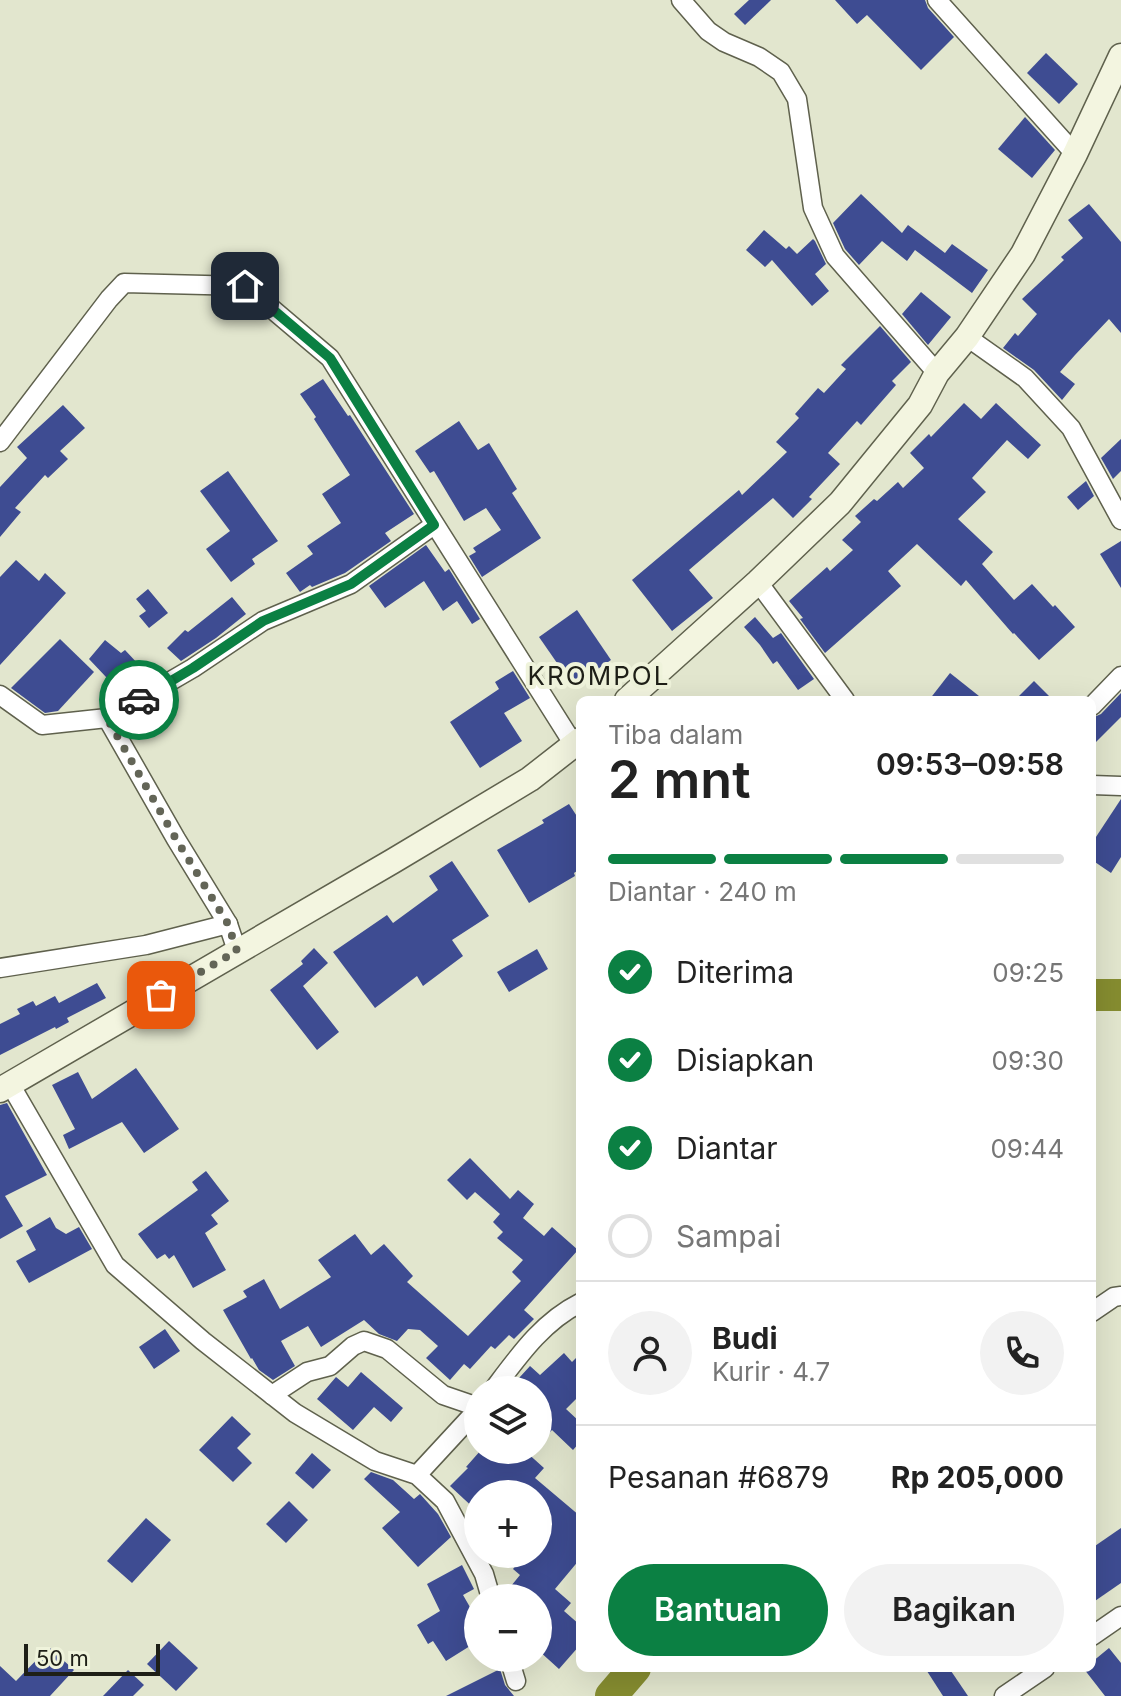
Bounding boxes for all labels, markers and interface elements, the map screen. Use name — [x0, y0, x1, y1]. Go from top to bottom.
pin — [211, 252, 279, 320]
icon: home — [223, 264, 267, 308]
courier — [99, 660, 179, 740]
district label: KROMPOL — [528, 660, 670, 691]
icon: car — [117, 678, 161, 722]
text: Tiba dalam — [608, 719, 743, 750]
text: 09:53–09:58 — [876, 746, 1064, 782]
text: 2 mnt — [608, 748, 751, 811]
text: Diantar · 240 m — [608, 876, 797, 907]
icon: check — [608, 950, 652, 994]
text: Diterima — [676, 954, 794, 990]
text: 09:25 — [992, 957, 1064, 988]
pin — [127, 961, 195, 1029]
icon: bag — [139, 973, 183, 1017]
icon: check — [608, 1038, 652, 1082]
text: Disiapkan — [676, 1042, 814, 1078]
text: 09:30 — [992, 1045, 1064, 1076]
icon: check — [608, 1126, 652, 1170]
text: Diantar — [676, 1130, 778, 1166]
text: 09:44 — [990, 1133, 1064, 1164]
text: Sampai — [676, 1218, 781, 1254]
button: person — [608, 1311, 692, 1395]
button: phone — [980, 1311, 1064, 1395]
text: Budi — [712, 1320, 778, 1356]
text: Kurir · 4.7 — [712, 1356, 830, 1387]
map controls — [464, 1376, 552, 1672]
button: layers — [464, 1376, 552, 1464]
text: Pesanan #6879 — [608, 1459, 829, 1495]
text: Rp 205,000 — [891, 1459, 1064, 1495]
button: + — [464, 1480, 552, 1568]
button: Bantuan — [608, 1564, 828, 1656]
button: Bagikan — [844, 1564, 1064, 1656]
button: − — [464, 1584, 552, 1672]
scale bar — [24, 1640, 160, 1676]
text: 50 m — [36, 1645, 89, 1671]

